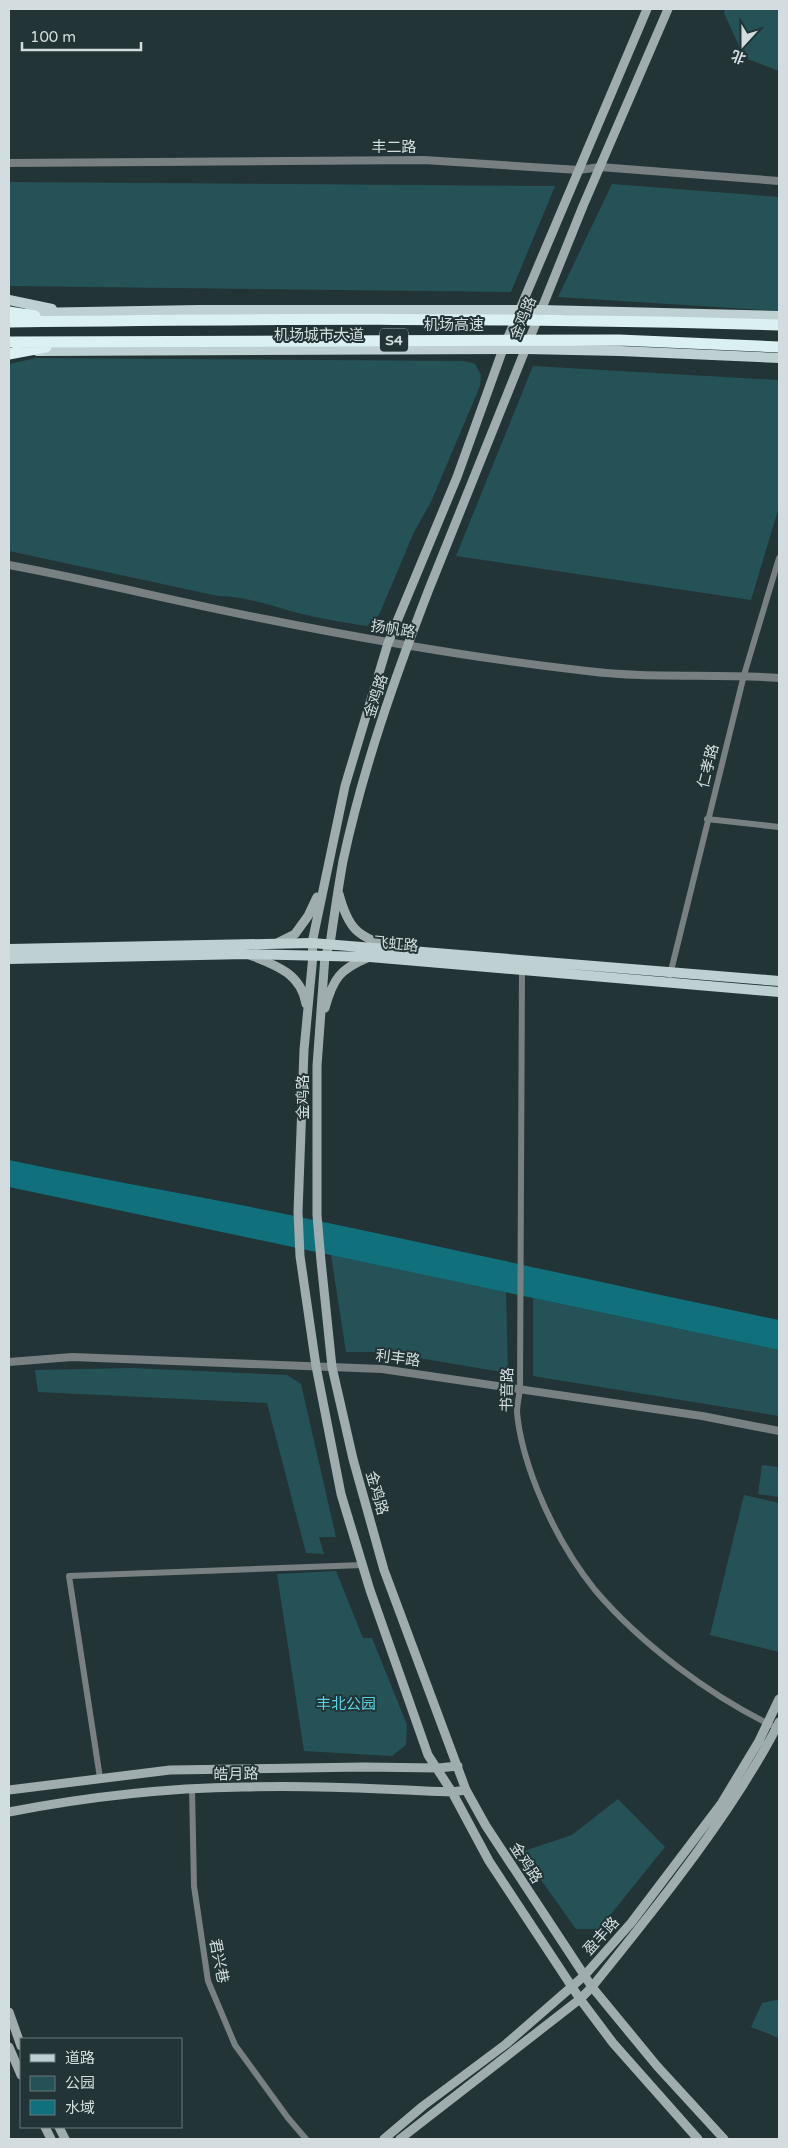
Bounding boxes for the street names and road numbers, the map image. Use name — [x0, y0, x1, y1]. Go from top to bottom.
street label: 丰二路 — [371, 138, 417, 156]
street label: 金鸡路 — [506, 294, 540, 342]
street label: 机场高速 — [424, 316, 484, 334]
street label: 机场城市大道 — [274, 326, 364, 344]
road number: S4 — [380, 328, 408, 352]
street label: 扬帆路 — [369, 617, 417, 641]
street label: 金鸡路 — [360, 672, 392, 720]
street label: 仁孝路 — [694, 742, 722, 790]
street label: 飞虹路 — [373, 933, 419, 955]
street label: 金鸡路 — [294, 1074, 312, 1120]
street label: 利丰路 — [375, 1346, 421, 1370]
street label: 书音路 — [498, 1367, 516, 1413]
street label: 金鸡路 — [362, 1469, 392, 1517]
street label: 皓月路 — [213, 1765, 259, 1783]
street label: 金鸡路 — [506, 1839, 546, 1887]
street label: 盈丰路 — [579, 1913, 623, 1959]
street label: 君兴巷 — [206, 1937, 232, 1985]

